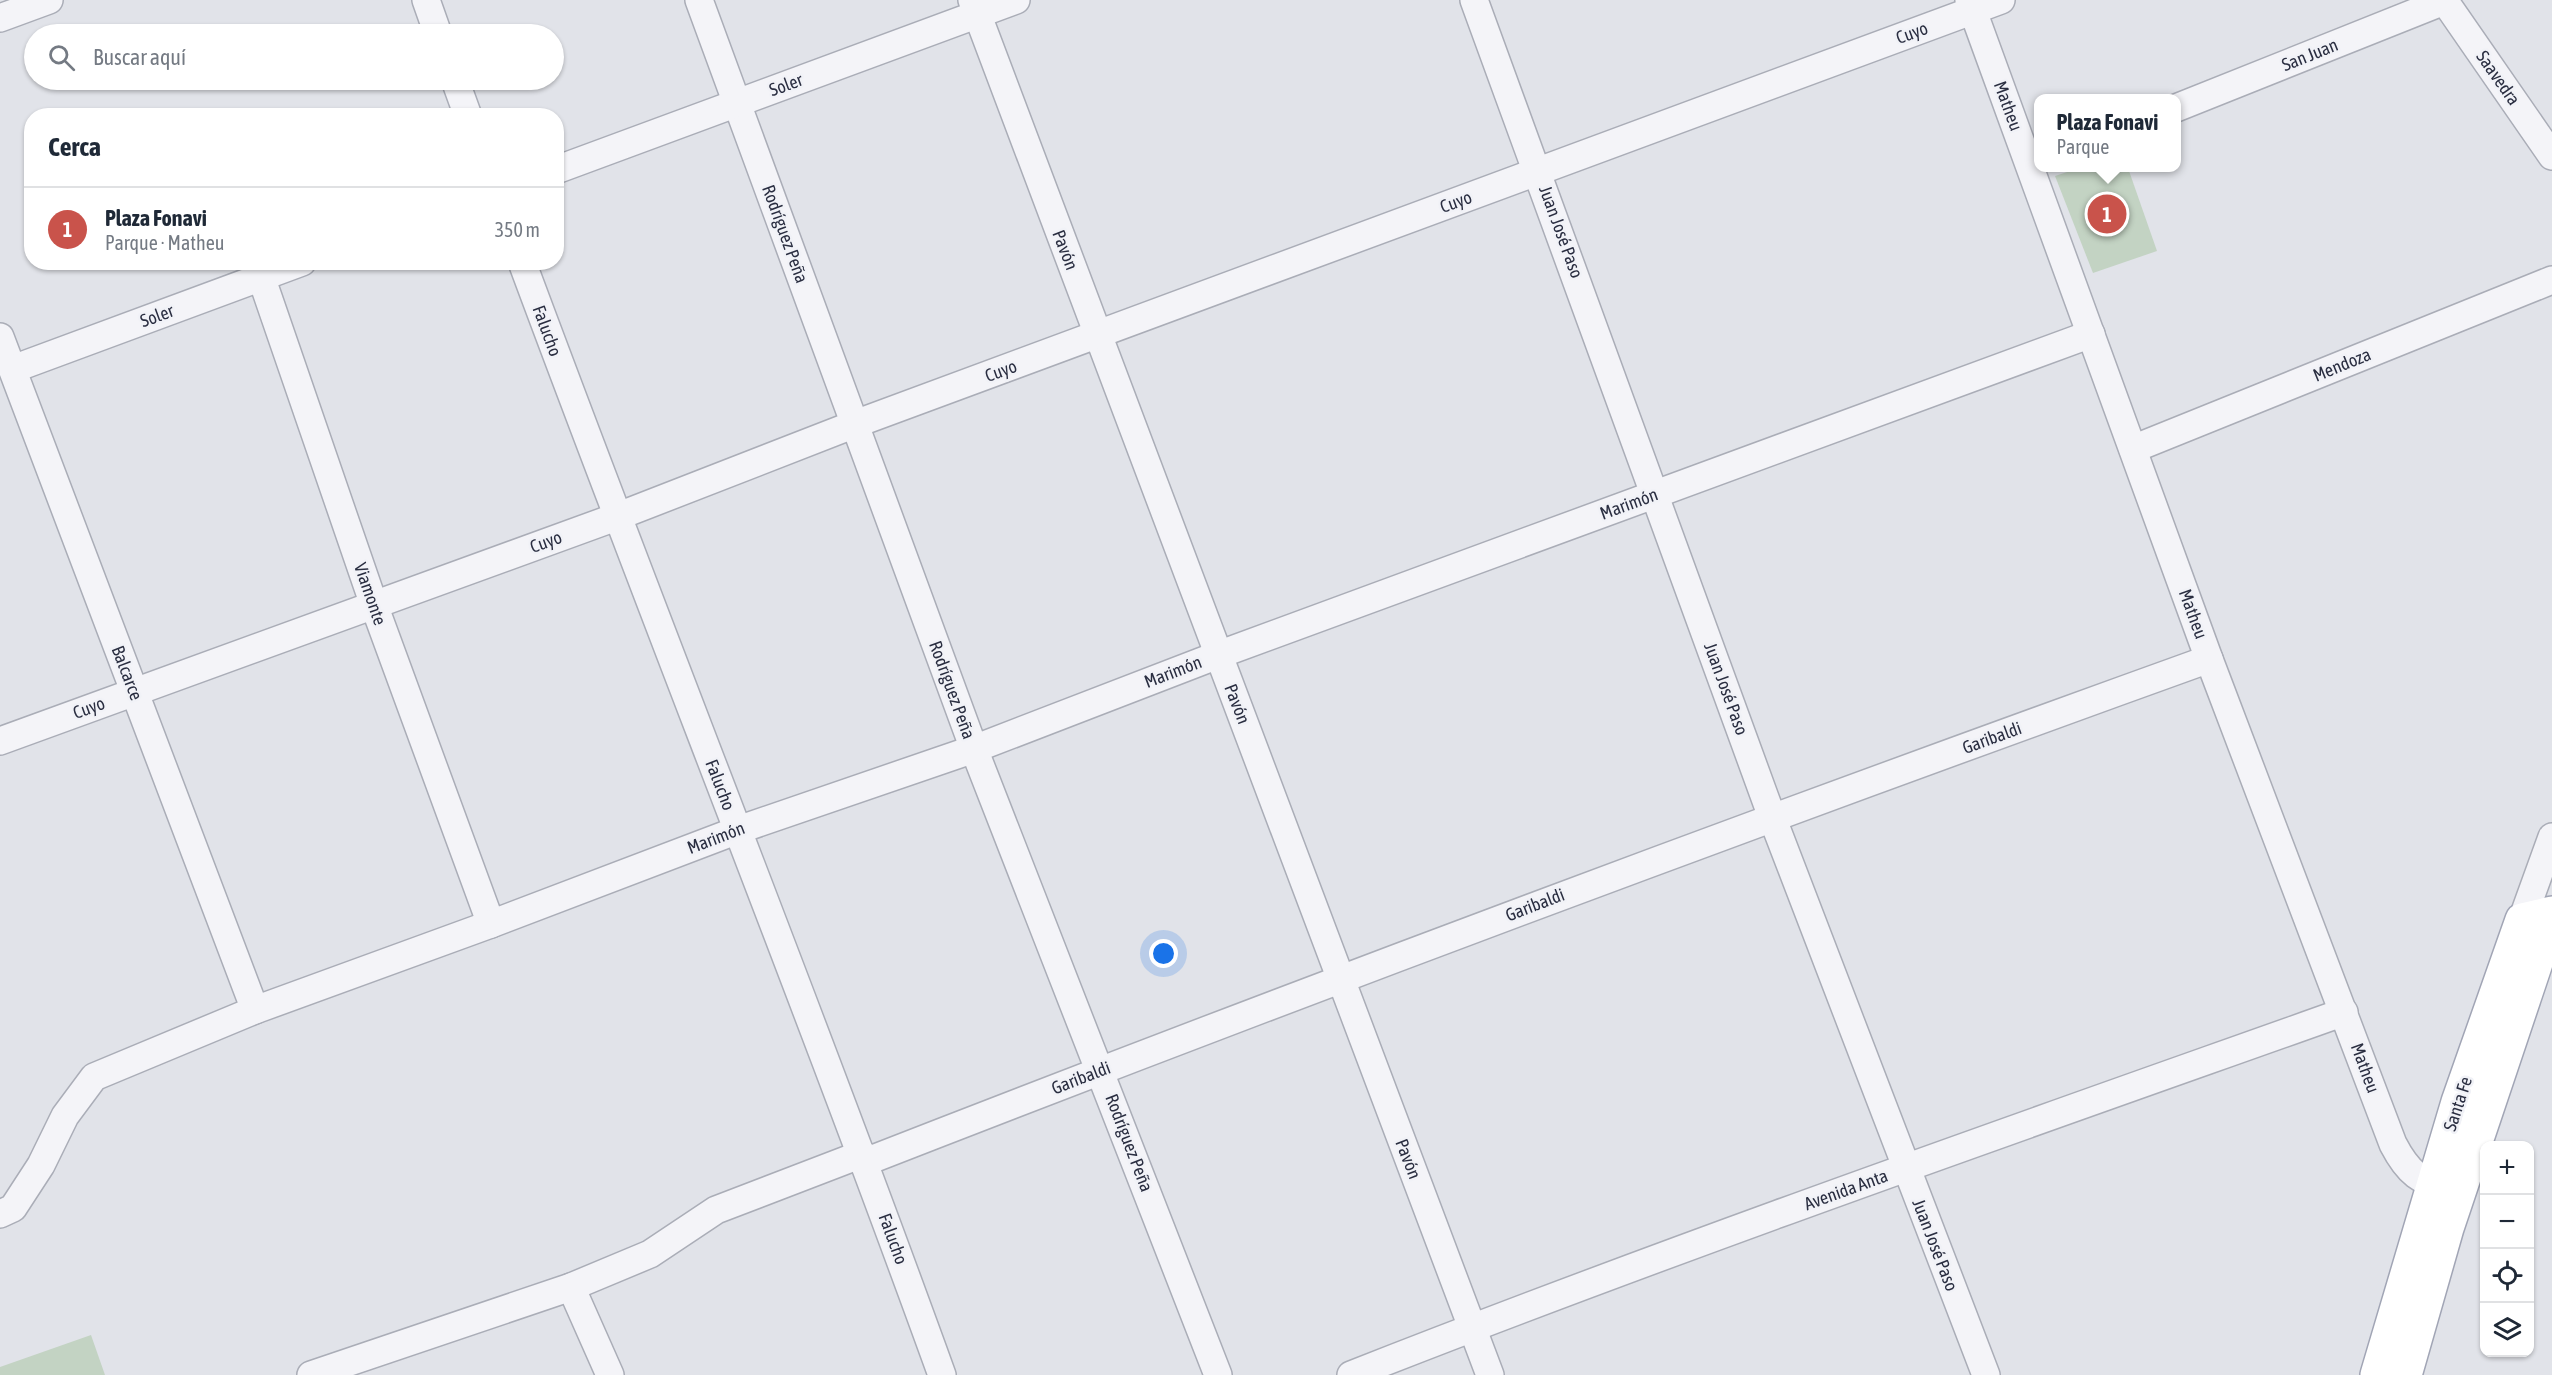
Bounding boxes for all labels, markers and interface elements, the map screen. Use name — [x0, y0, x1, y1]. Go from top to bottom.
street label: Cuyo — [1893, 17, 1931, 48]
search box — [24, 24, 564, 90]
street label: San Juan — [2279, 34, 2341, 75]
icon: search — [45, 41, 78, 74]
text: Buscar aquí — [93, 44, 186, 70]
street label: Saavedra — [2472, 47, 2525, 109]
street label: Soler — [766, 69, 806, 100]
street label: Matheu — [1990, 78, 2027, 133]
popup — [2034, 94, 2181, 172]
text: Plaza Fonavi — [2057, 109, 2158, 135]
text: Cerca — [48, 132, 101, 162]
text: Parque — [2057, 135, 2109, 158]
street label: Rodríguez Peña — [758, 182, 813, 286]
street label: Juan José Paso — [1535, 183, 1588, 281]
street label: Cuyo — [1437, 186, 1475, 217]
pin: 1 — [2088, 192, 2126, 236]
text: Plaza Fonavi — [105, 205, 207, 231]
text: 1 — [63, 218, 72, 241]
text: 350 m — [495, 218, 540, 241]
street label: Pavón — [1048, 227, 1083, 273]
text: Parque · Matheu — [105, 231, 224, 254]
street label: Soler — [137, 300, 177, 331]
street label: Falucho — [529, 303, 566, 359]
street label: Mendoza — [2310, 343, 2374, 386]
street label: Cuyo — [982, 355, 1020, 386]
street label: Marimón — [1597, 483, 1661, 524]
street label: Cuyo — [527, 526, 565, 557]
street label: Viamonte — [350, 560, 391, 628]
street label: Matheu — [2175, 586, 2212, 641]
street label: Rodríguez Peña — [925, 638, 980, 742]
street label: Juan José Paso — [1700, 640, 1753, 738]
street label: Balcarce — [108, 643, 147, 703]
street label: Marimón — [1141, 651, 1205, 692]
street label: Pavón — [1220, 681, 1255, 727]
street label: Cuyo — [70, 692, 108, 723]
street label: Garibaldi — [1959, 717, 2024, 758]
street label: Falucho — [701, 757, 740, 813]
street label: Marimón — [684, 817, 748, 858]
street label: Garibaldi — [1502, 884, 1567, 925]
your location — [1149, 939, 1178, 968]
street label: Matheu — [2347, 1040, 2384, 1095]
street label: Garibaldi — [1048, 1057, 1113, 1098]
street label: Santa Fe — [2439, 1074, 2476, 1134]
street label: Rodríguez Peña — [1101, 1091, 1158, 1195]
street label: Pavón — [1391, 1136, 1426, 1182]
map controls — [2480, 1141, 2534, 1357]
button: + — [2480, 1141, 2534, 1195]
street label: Avenida Anta — [1801, 1165, 1891, 1214]
button: − — [2480, 1195, 2534, 1249]
street label: Juan José Paso — [1908, 1196, 1963, 1294]
street label: Falucho — [875, 1211, 912, 1267]
button: locate — [2480, 1249, 2534, 1303]
button: layers — [2480, 1303, 2534, 1357]

